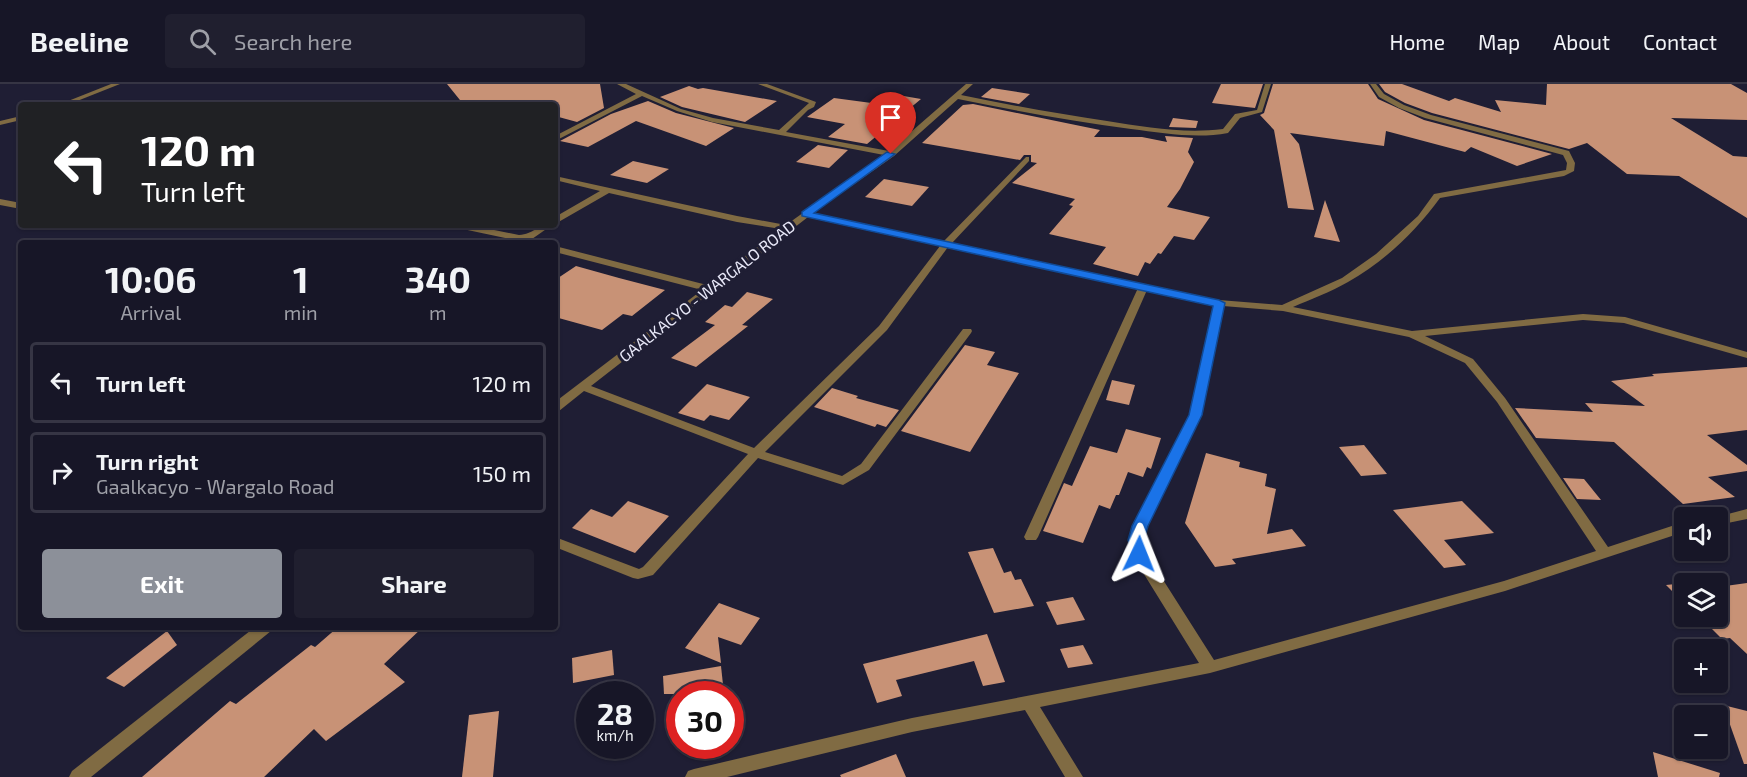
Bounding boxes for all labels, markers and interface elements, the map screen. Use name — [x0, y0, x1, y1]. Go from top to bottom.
search box — [165, 14, 585, 68]
text: Beeline — [30, 24, 129, 58]
icon: search — [186, 25, 219, 58]
text: Search here — [234, 28, 352, 54]
text: Home — [1389, 29, 1445, 54]
text: Map — [1478, 29, 1520, 54]
text: About — [1553, 29, 1610, 54]
text: Contact — [1643, 29, 1717, 54]
pin — [865, 92, 916, 154]
icon: arrive — [874, 101, 907, 134]
text: 120 m — [141, 124, 256, 174]
icon: left — [42, 126, 120, 204]
text: Turn left — [141, 175, 245, 207]
street label: GAALKACYO - WARGALO ROAD — [615, 216, 799, 365]
text: 10:06 — [105, 257, 197, 300]
text: 1 — [293, 257, 308, 300]
text: 340 — [405, 257, 471, 300]
text: Arrival — [120, 300, 181, 324]
text: min — [284, 300, 318, 324]
text: m — [429, 300, 447, 324]
icon: left — [45, 366, 78, 399]
text: Turn left — [96, 370, 185, 396]
text: 120 m — [472, 370, 531, 396]
text: Turn right — [96, 448, 198, 474]
icon: right — [45, 456, 78, 489]
text: 150 m — [473, 460, 531, 486]
text: Gaalkacyo - Wargalo Road — [96, 474, 334, 498]
map controls — [1674, 507, 1728, 759]
button: sound — [1674, 507, 1728, 561]
position arrow — [1107, 522, 1171, 586]
button: Exit — [42, 549, 282, 618]
button: Share — [294, 549, 534, 618]
button: layers — [1674, 573, 1728, 627]
button: + — [1674, 639, 1728, 693]
speed limit sign: 30 — [666, 681, 744, 759]
text: 28 — [597, 695, 633, 731]
button: − — [1674, 705, 1728, 759]
text: km/h — [596, 726, 634, 744]

